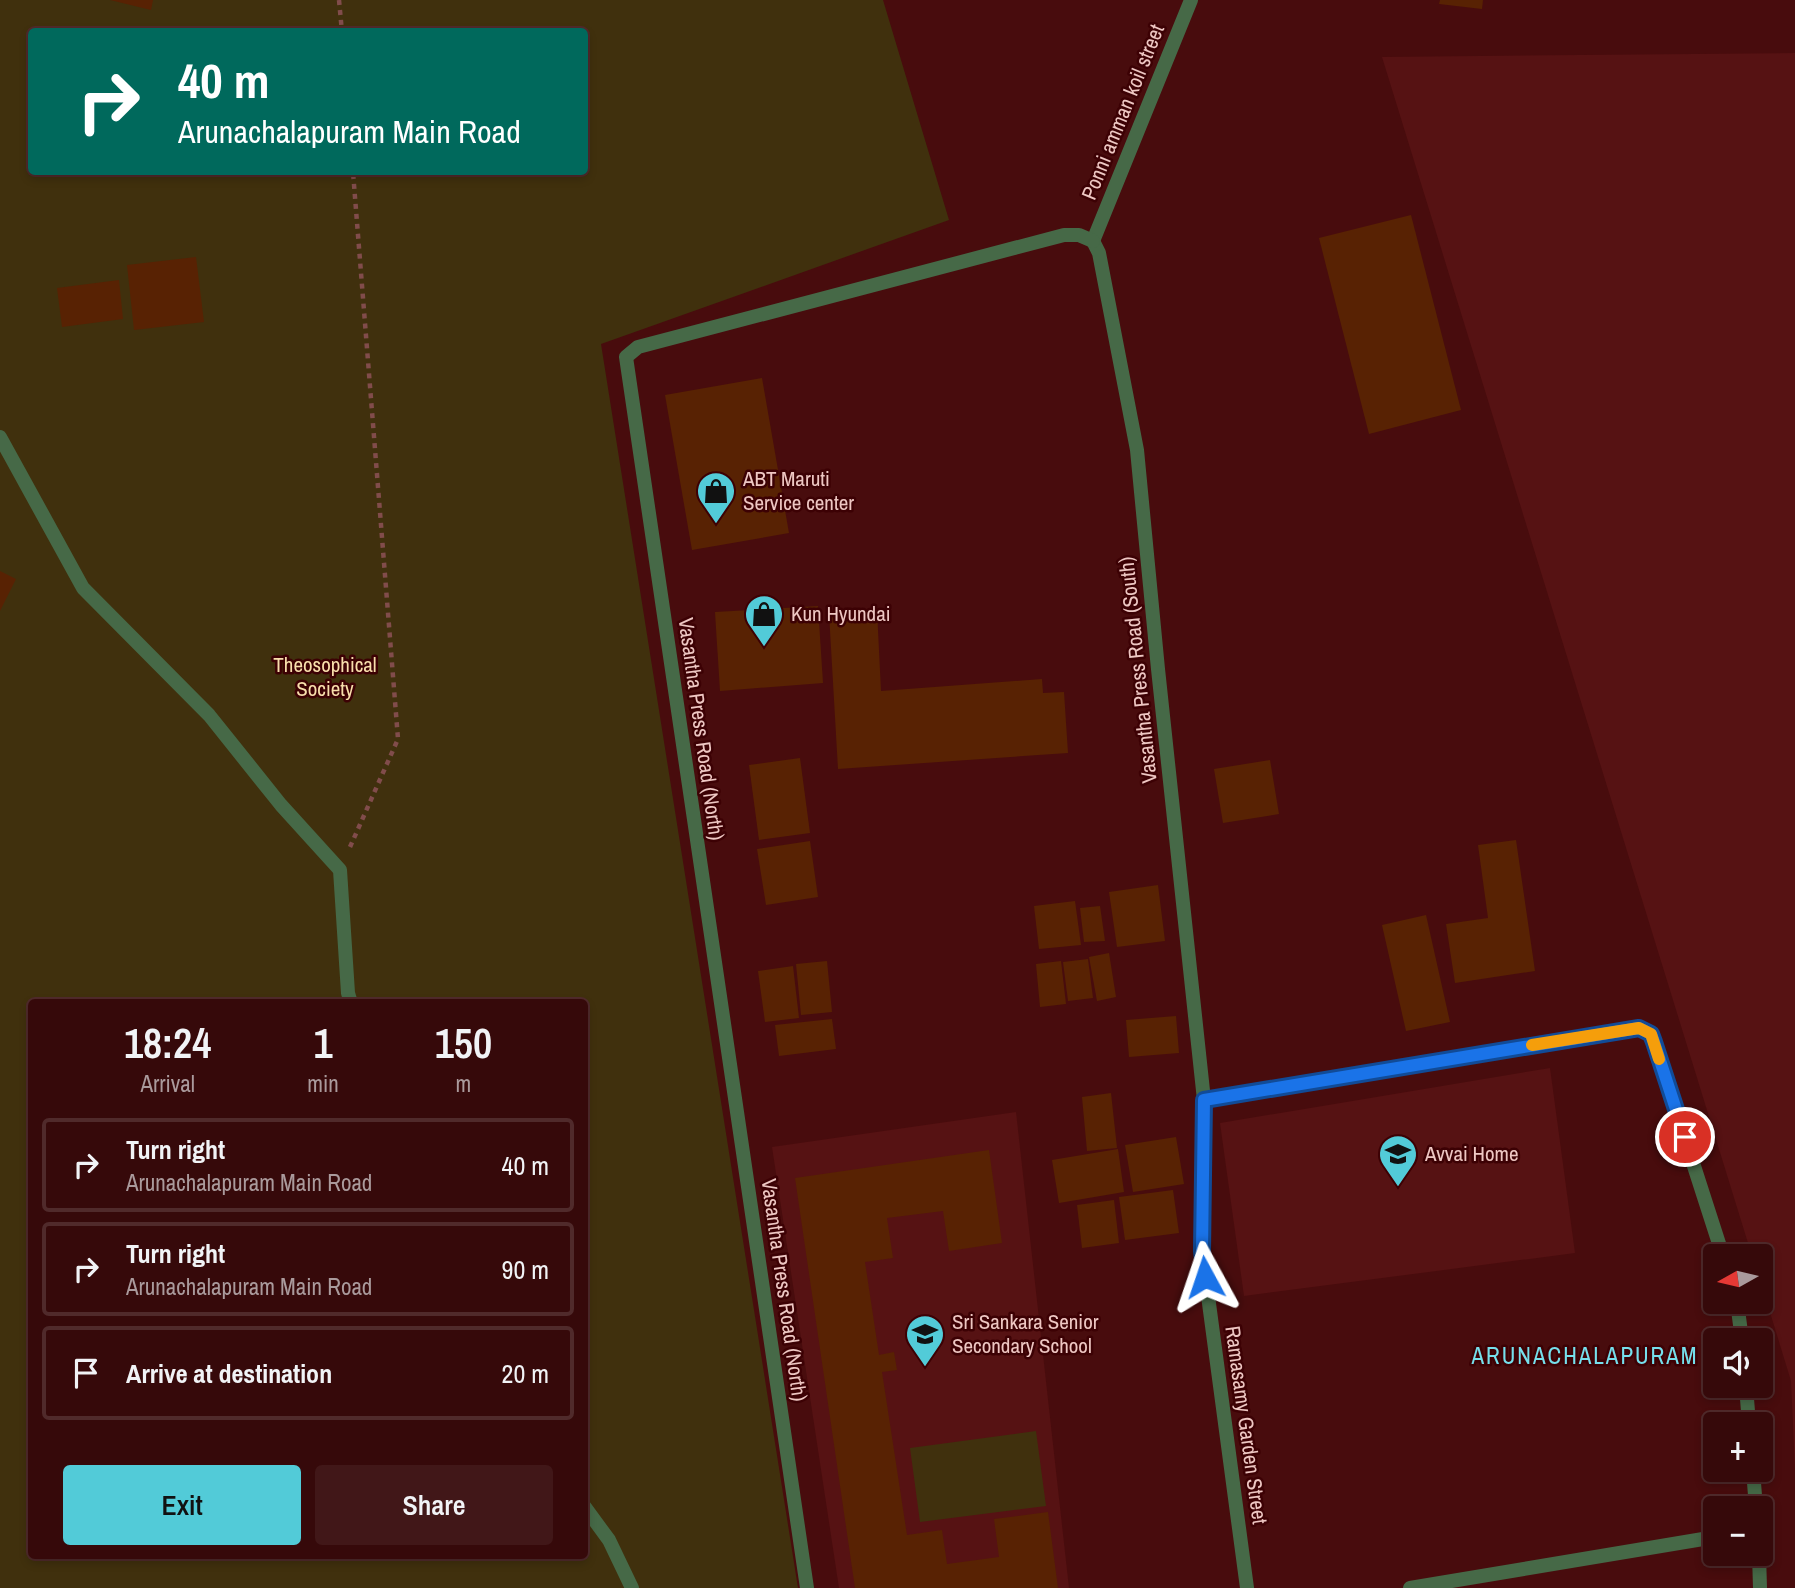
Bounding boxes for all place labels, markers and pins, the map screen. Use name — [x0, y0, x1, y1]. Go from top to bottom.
place label: ABT Maruti Service center — [742, 464, 854, 517]
shop icon: ABT Maruti Service center — [695, 470, 737, 525]
shop icon: Kun Hyundai — [743, 593, 785, 648]
place label: Kun Hyundai — [791, 599, 891, 628]
pin — [1655, 1107, 1715, 1167]
school or university icon: Avvai Home — [1377, 1133, 1419, 1188]
place label: Avvai Home — [1424, 1139, 1519, 1168]
place label: Sri Sankara Senior Secondary School — [952, 1307, 1099, 1360]
school or university icon: Sri Sankara Senior Secondary School — [904, 1313, 946, 1368]

